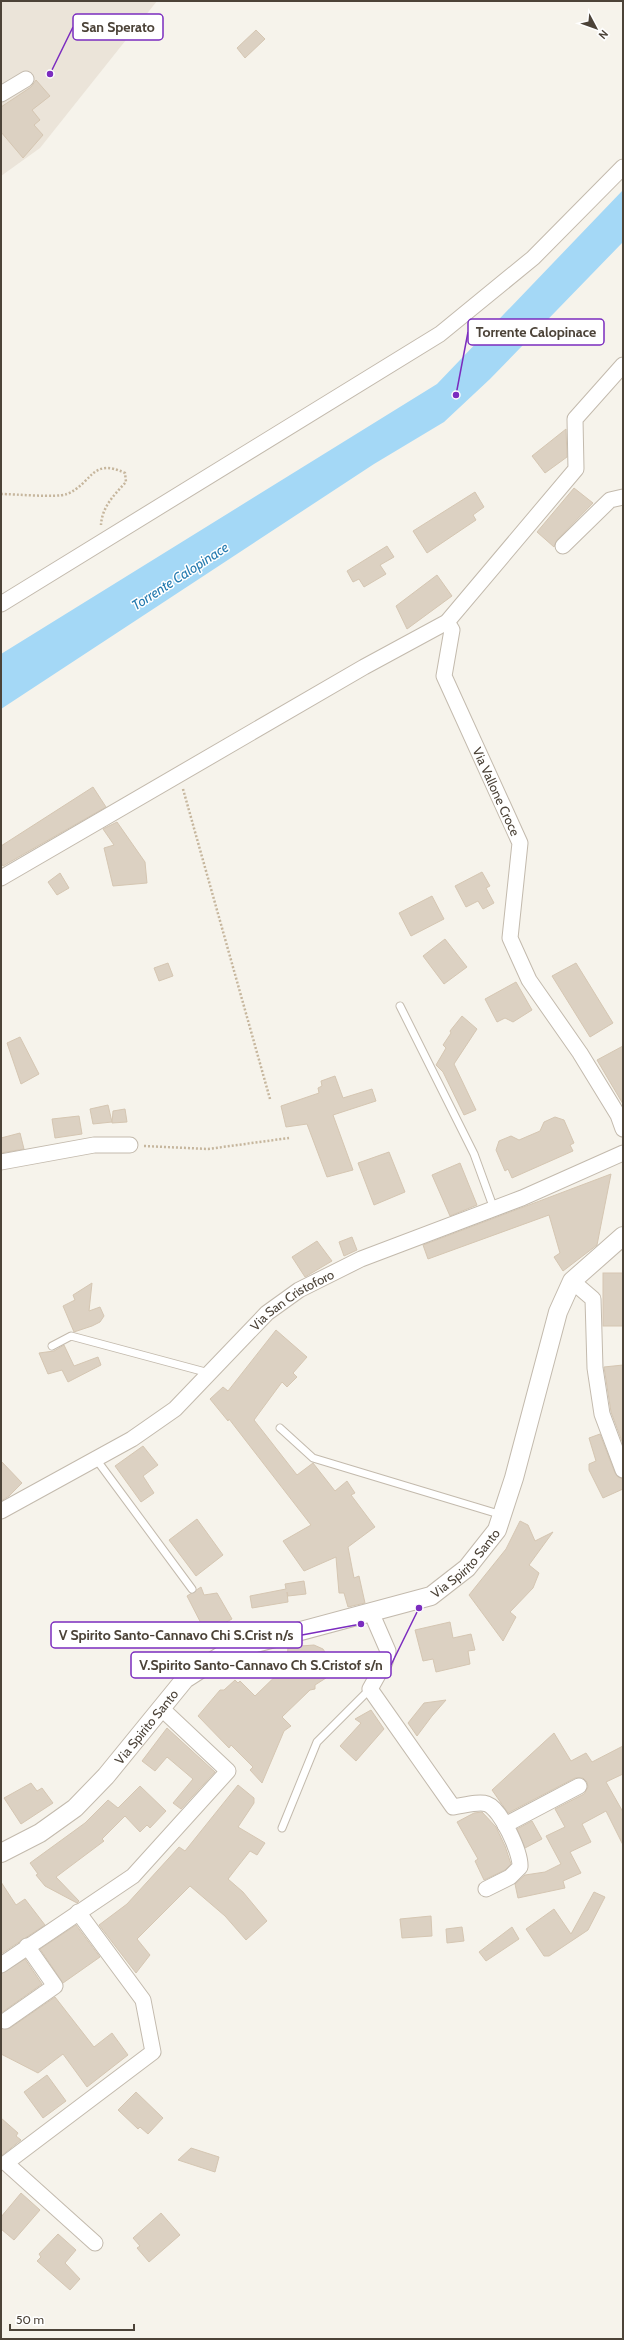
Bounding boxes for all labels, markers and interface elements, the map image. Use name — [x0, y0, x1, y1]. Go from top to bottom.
north arrow — [576, 8, 616, 48]
callout: San Sperato — [73, 14, 163, 40]
text: San Sperato — [81, 18, 155, 36]
text: N — [596, 27, 611, 42]
callout: Torrente Calopinace — [468, 319, 604, 345]
text: Torrente Calopinace — [476, 323, 596, 341]
water label: Torrente Calopinace — [128, 538, 232, 614]
street label: Via Vallone Croce — [469, 745, 524, 839]
street label: Via San Cristoforo — [247, 1266, 337, 1334]
street label: Via Spirito Santo — [428, 1525, 503, 1601]
callout: V Spirito Santo-Cannavo Chi S.Crist n/s — [51, 1622, 302, 1648]
text: V Spirito Santo-Cannavo Chi S.Crist n/s — [59, 1626, 293, 1644]
callout: V.Spirito Santo-Cannavo Ch S.Cristof s/n — [131, 1652, 391, 1678]
text: V.Spirito Santo-Cannavo Ch S.Cristof s/n — [139, 1656, 383, 1674]
street label: Via Spirito Santo — [111, 1686, 181, 1767]
scale bar — [10, 2306, 134, 2332]
text: 50 m — [16, 2312, 44, 2327]

